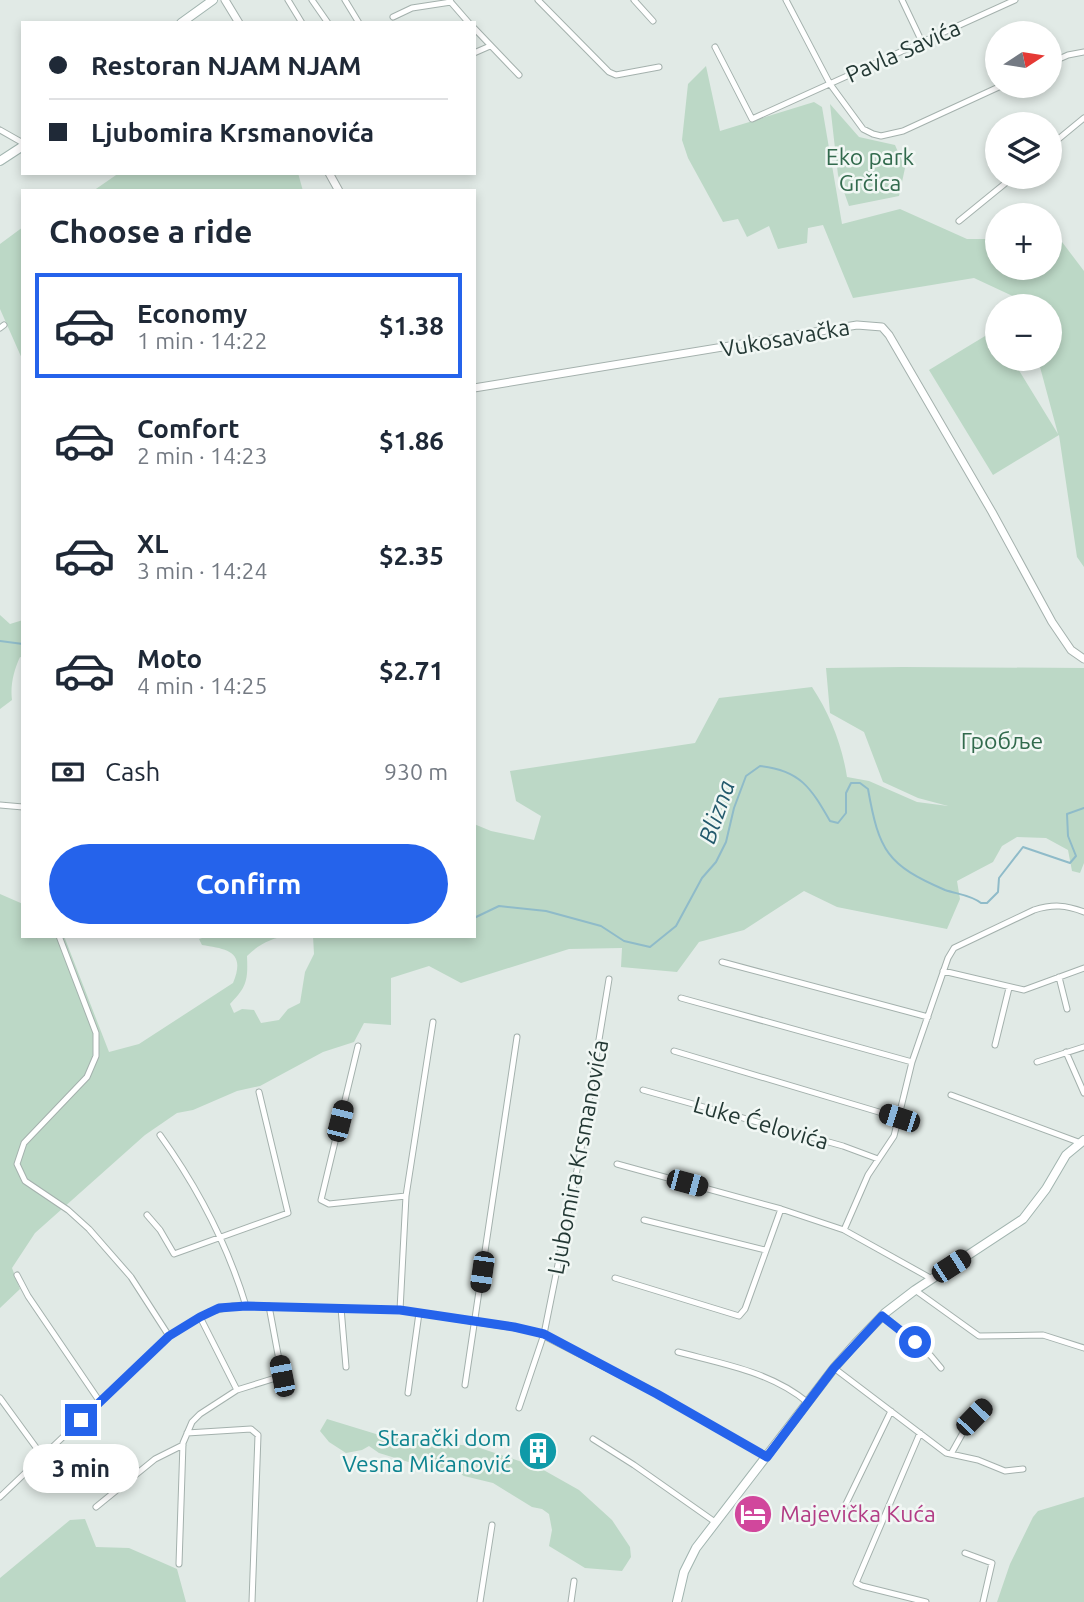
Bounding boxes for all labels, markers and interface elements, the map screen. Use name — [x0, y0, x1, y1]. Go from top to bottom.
street label: Pavla Savića — [842, 14, 964, 87]
north arrow — [985, 21, 1062, 98]
map controls — [985, 21, 1062, 371]
text: Restoran NJAM NJAM — [91, 51, 361, 80]
button: layers — [985, 112, 1062, 189]
text: Ljubomira Krsmanovića — [91, 118, 374, 147]
park label: Eko park Grčica — [826, 144, 915, 195]
button: + — [985, 203, 1062, 280]
text: Choose a ride — [49, 213, 252, 249]
icon: car — [53, 294, 116, 357]
button: − — [985, 294, 1062, 371]
text: Economy — [137, 299, 247, 328]
text: $1.38 — [379, 311, 444, 340]
street label: Vukosavačka — [718, 314, 852, 361]
text: 1 min · 14:22 — [137, 328, 268, 353]
icon: car — [53, 409, 116, 472]
text: Comfort — [137, 414, 240, 443]
text: $1.86 — [379, 426, 444, 455]
text: 2 min · 14:23 — [137, 443, 268, 468]
icon: car — [53, 524, 116, 587]
text: XL — [137, 529, 168, 558]
text: $2.35 — [379, 541, 444, 570]
text: 3 min · 14:24 — [137, 558, 268, 583]
icon: car — [53, 639, 116, 702]
text: Moto — [137, 644, 202, 673]
text: $2.71 — [379, 656, 444, 685]
text: 4 min · 14:25 — [137, 673, 268, 698]
park label: Гробље — [961, 728, 1043, 753]
icon: cash — [49, 753, 87, 791]
text: Cash — [105, 757, 160, 786]
text: 930 m — [384, 759, 448, 784]
water label: Blizna — [693, 777, 740, 847]
button: Confirm — [49, 844, 448, 924]
street label: Ljubomira Krsmanovića — [542, 1037, 613, 1276]
street label: Luke Ćelovića — [691, 1090, 832, 1154]
car — [325, 1098, 356, 1144]
car — [876, 1102, 923, 1134]
car — [664, 1167, 711, 1199]
car — [928, 1246, 975, 1286]
car — [469, 1250, 496, 1294]
route start — [899, 1326, 931, 1358]
car — [268, 1353, 297, 1399]
car — [952, 1395, 997, 1439]
route end — [65, 1404, 97, 1436]
place label: Starački dom Vesna Mićanović — [342, 1425, 511, 1476]
building icon: Starački dom Vesna Mićanović — [517, 1430, 559, 1472]
callout: 3 min — [23, 1444, 139, 1494]
text: 3 min — [52, 1456, 110, 1481]
hotel icon: Majevička Kuća — [732, 1493, 774, 1535]
place label: Majevička Kuća — [780, 1501, 936, 1526]

